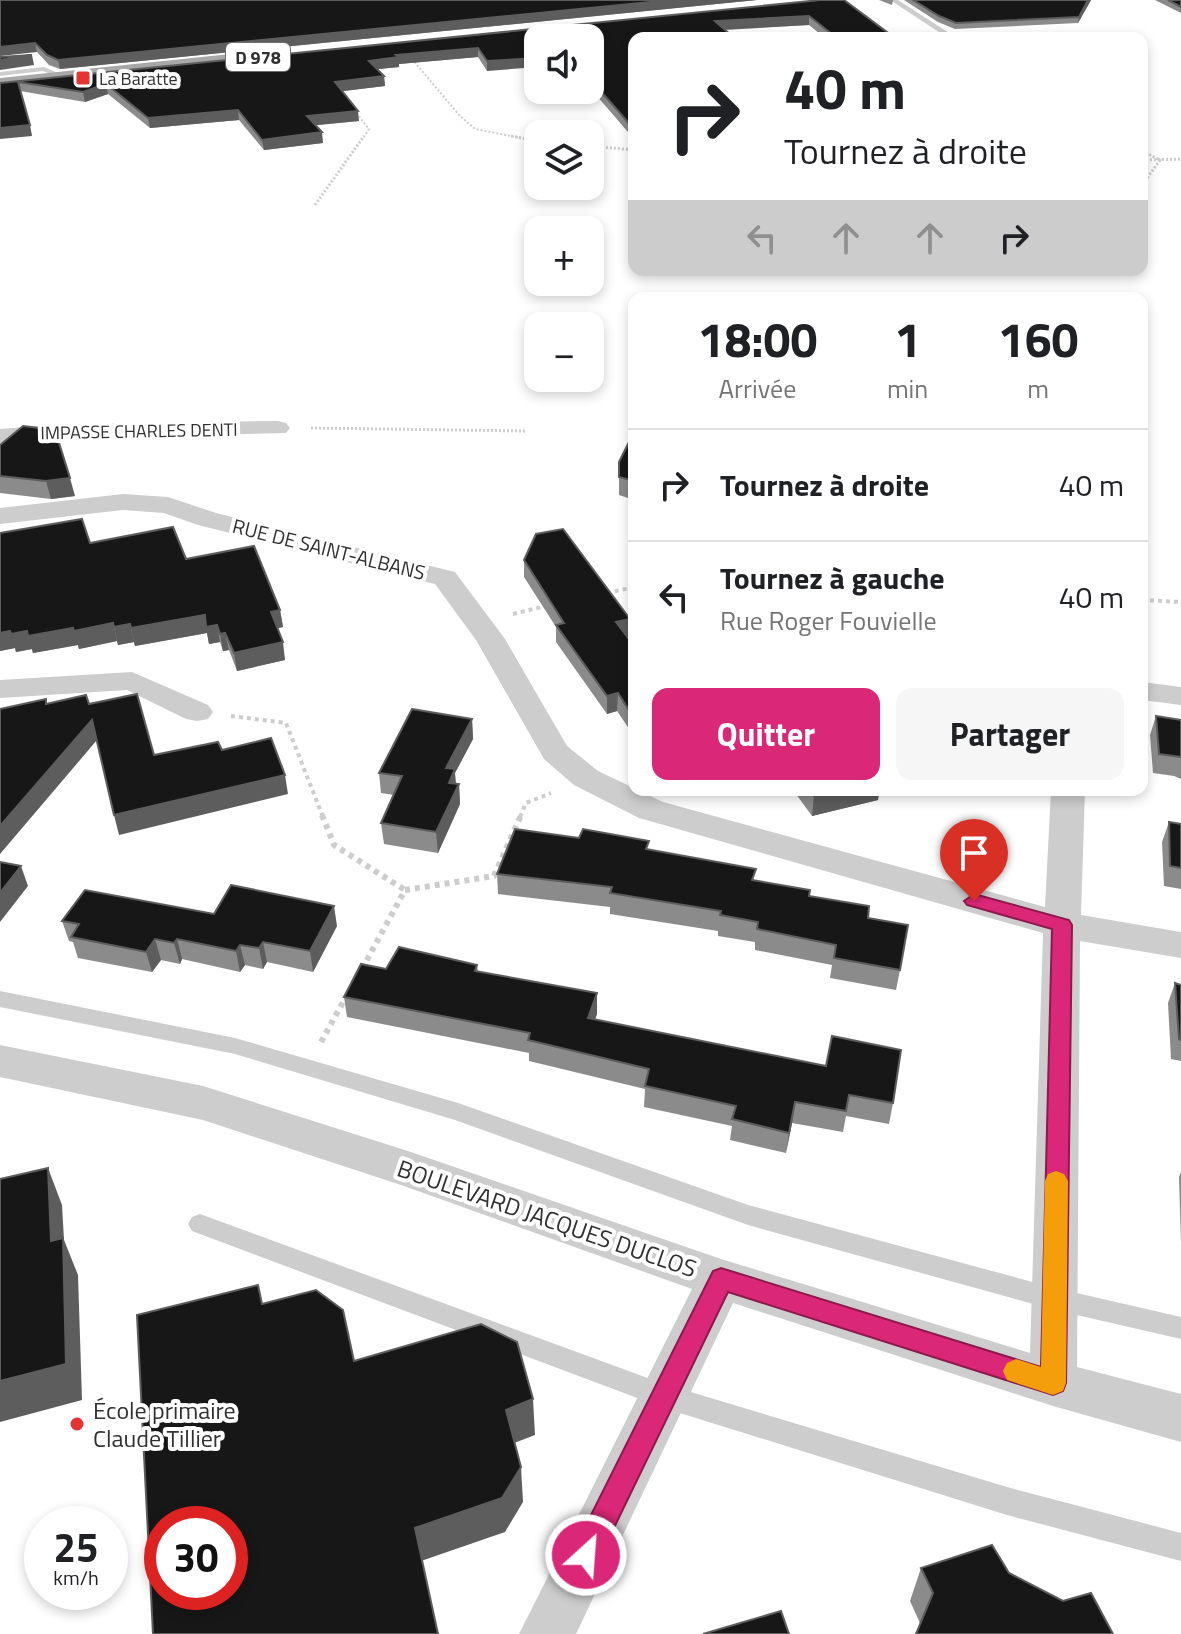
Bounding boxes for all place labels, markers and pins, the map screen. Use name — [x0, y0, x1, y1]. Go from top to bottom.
place label: La Baratte — [99, 65, 178, 92]
marker: La Baratte — [74, 69, 92, 87]
pin — [940, 819, 1008, 901]
place label: École primaire Claude Tillier — [93, 1392, 236, 1456]
marker: École primaire Claude Tillier — [68, 1415, 86, 1433]

